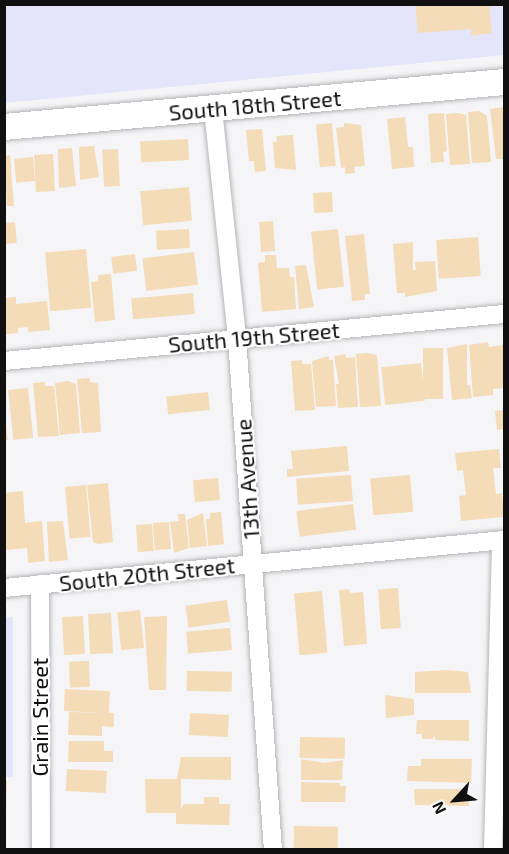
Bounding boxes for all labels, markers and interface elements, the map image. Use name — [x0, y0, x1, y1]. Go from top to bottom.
street label: South 18th Street — [168, 84, 342, 126]
street label: South 19th Street — [167, 316, 341, 358]
street label: 13th Avenue — [230, 418, 264, 540]
street label: South 20th Street — [58, 552, 236, 596]
street label: Grain Street — [27, 658, 53, 776]
north arrow — [425, 770, 485, 830]
text: N — [427, 799, 449, 817]

